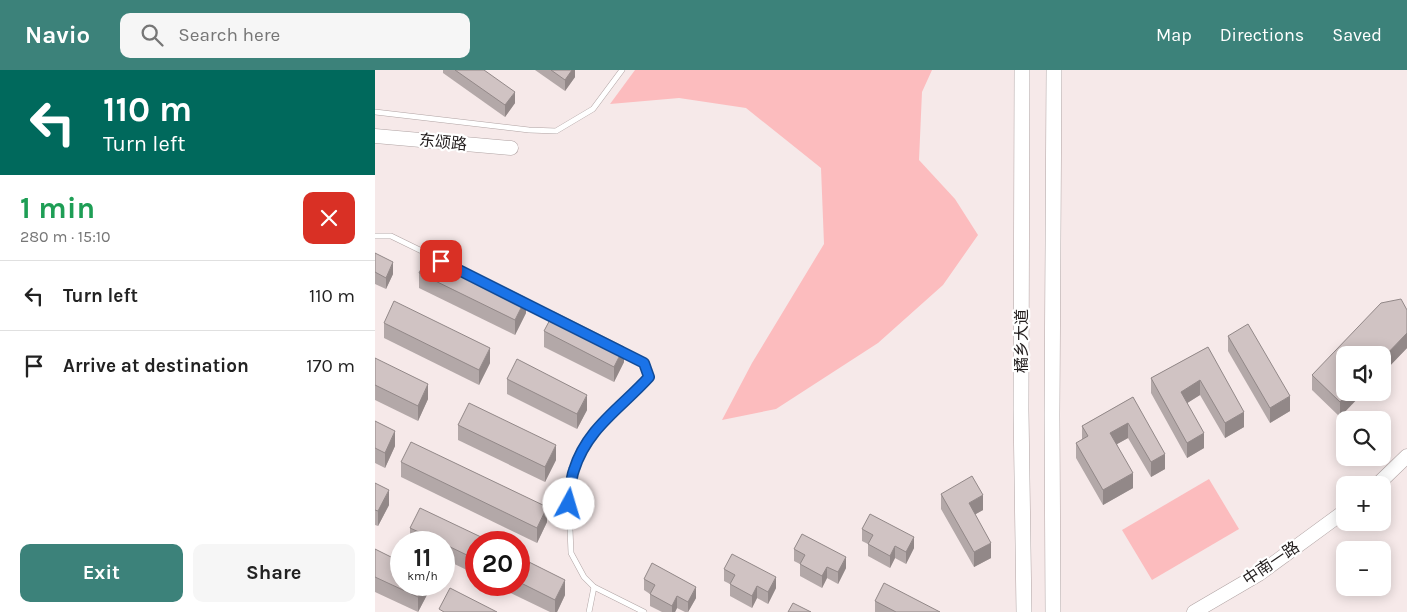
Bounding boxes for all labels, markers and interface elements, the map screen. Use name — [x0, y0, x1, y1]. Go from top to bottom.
search box — [120, 13, 470, 58]
text: Navio — [25, 21, 90, 49]
icon: search — [138, 21, 166, 49]
text: Search here — [178, 24, 280, 46]
text: Map — [1156, 24, 1192, 46]
text: Directions — [1220, 24, 1304, 46]
text: Saved — [1332, 24, 1382, 46]
text: 110 m — [103, 89, 192, 130]
icon: left — [20, 90, 85, 155]
street label: 东颂路 — [418, 130, 468, 154]
text: Turn left — [103, 131, 186, 157]
text: 1 min — [20, 190, 95, 226]
button: close — [303, 192, 355, 244]
text: 280 m · 15:10 — [20, 227, 111, 246]
pin — [420, 240, 462, 282]
icon: arrive — [427, 247, 455, 275]
icon: left — [20, 282, 48, 310]
text: Turn left — [63, 285, 138, 307]
text: 110 m — [309, 285, 355, 307]
street label: 橘乡大道 — [1012, 309, 1031, 373]
map controls — [1336, 346, 1391, 596]
button: sound — [1336, 346, 1391, 401]
icon: arrive — [20, 352, 48, 380]
text: Arrive at destination — [63, 355, 249, 377]
text: 170 m — [306, 355, 355, 377]
button: search — [1336, 411, 1391, 466]
button: + — [1336, 476, 1391, 531]
position arrow — [542, 477, 594, 529]
speed limit sign: 20 — [465, 531, 530, 596]
street label: 中南一路 — [1239, 537, 1303, 589]
button: − — [1336, 541, 1391, 596]
text: 11 — [414, 543, 431, 572]
button: Exit — [20, 544, 183, 602]
button: Share — [193, 544, 355, 602]
text: km/h — [407, 569, 438, 583]

